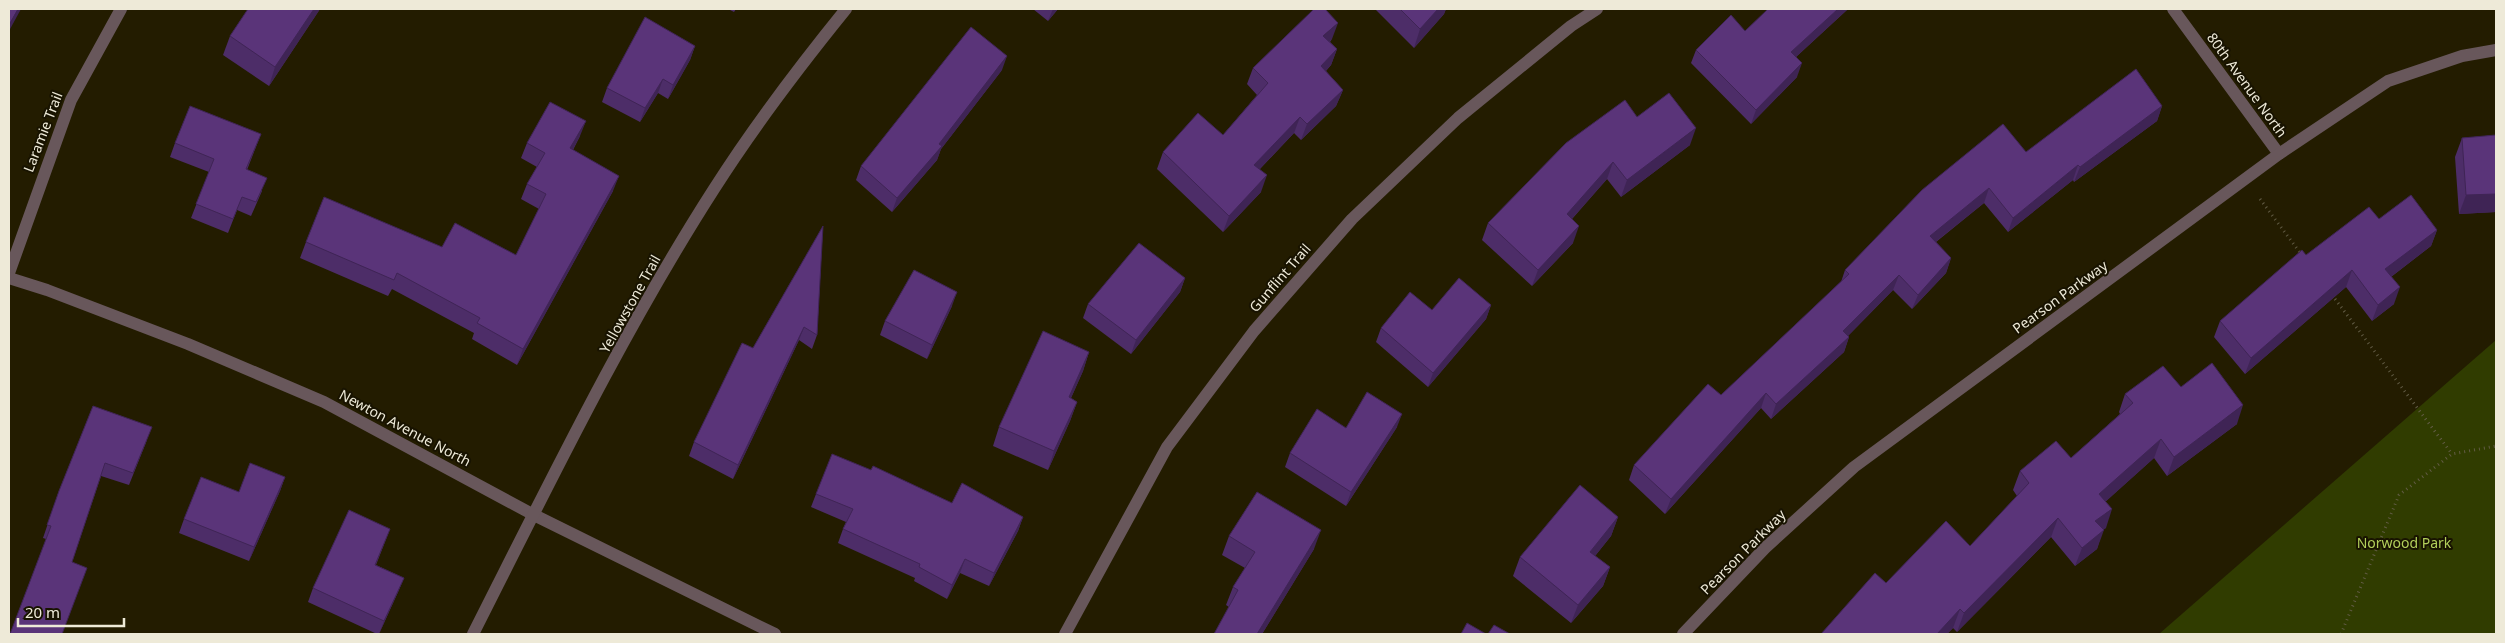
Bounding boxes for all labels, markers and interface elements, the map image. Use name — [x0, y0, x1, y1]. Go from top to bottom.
street label: 80th Avenue North — [2203, 29, 2292, 141]
street label: Laramie Trail — [19, 89, 67, 175]
street label: Gunflint Trail — [1245, 240, 1315, 316]
street label: Yellowstone Trail — [595, 251, 664, 356]
street label: Pearson Parkway — [2008, 255, 2112, 338]
street label: Newton Avenue North — [336, 385, 474, 470]
street label: Pearson Parkway — [1696, 504, 1790, 598]
park label: Norwood Park — [2357, 533, 2452, 552]
scale bar — [18, 596, 124, 628]
text: 20 m — [25, 602, 60, 622]

